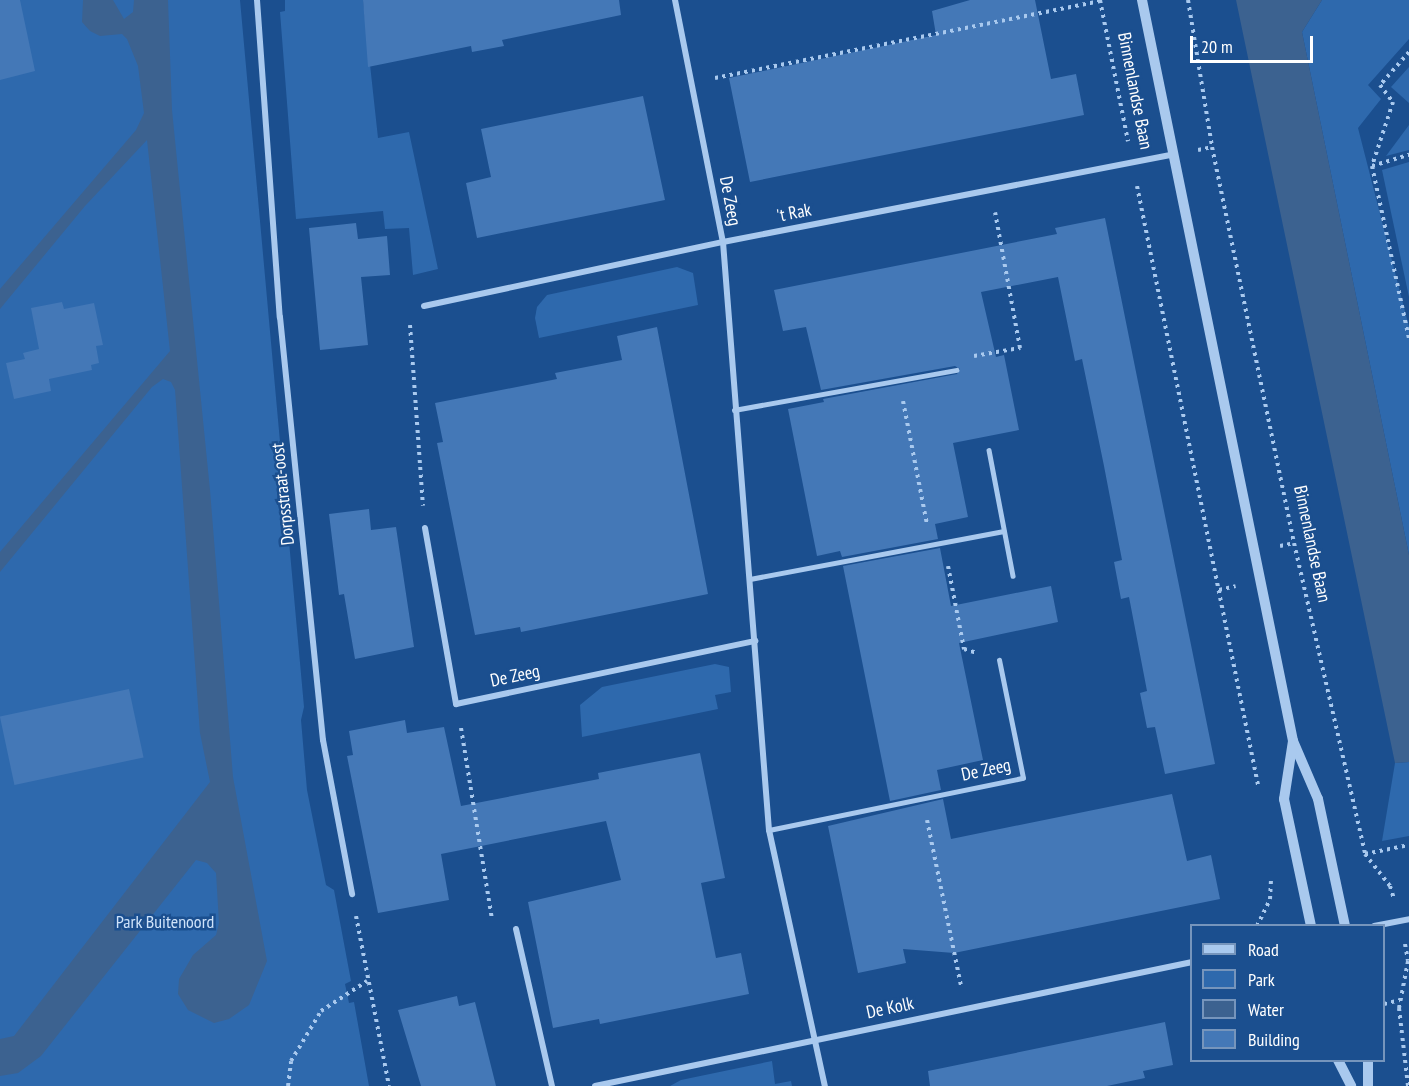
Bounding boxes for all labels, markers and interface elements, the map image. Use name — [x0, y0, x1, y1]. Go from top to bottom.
scale bar — [1193, 24, 1316, 62]
street label: Binnenlandse Baan — [1113, 31, 1157, 151]
text: 20 m — [1201, 35, 1233, 58]
street label: De Zeeg — [715, 174, 745, 228]
street label: 't Rak — [775, 199, 813, 227]
street label: Dorpsstraat-oost — [267, 442, 299, 546]
street label: Binnenlandse Baan — [1289, 484, 1335, 604]
street label: De Zeeg — [488, 660, 542, 692]
street label: De Zeeg — [959, 754, 1013, 786]
park label: Park Buitenoord — [115, 911, 215, 933]
legend — [1190, 924, 1385, 1062]
text: Road — [1248, 938, 1279, 961]
text: Park — [1248, 968, 1275, 991]
street label: De Kolk — [864, 992, 916, 1024]
text: Water — [1248, 998, 1284, 1021]
text: Building — [1248, 1028, 1300, 1051]

